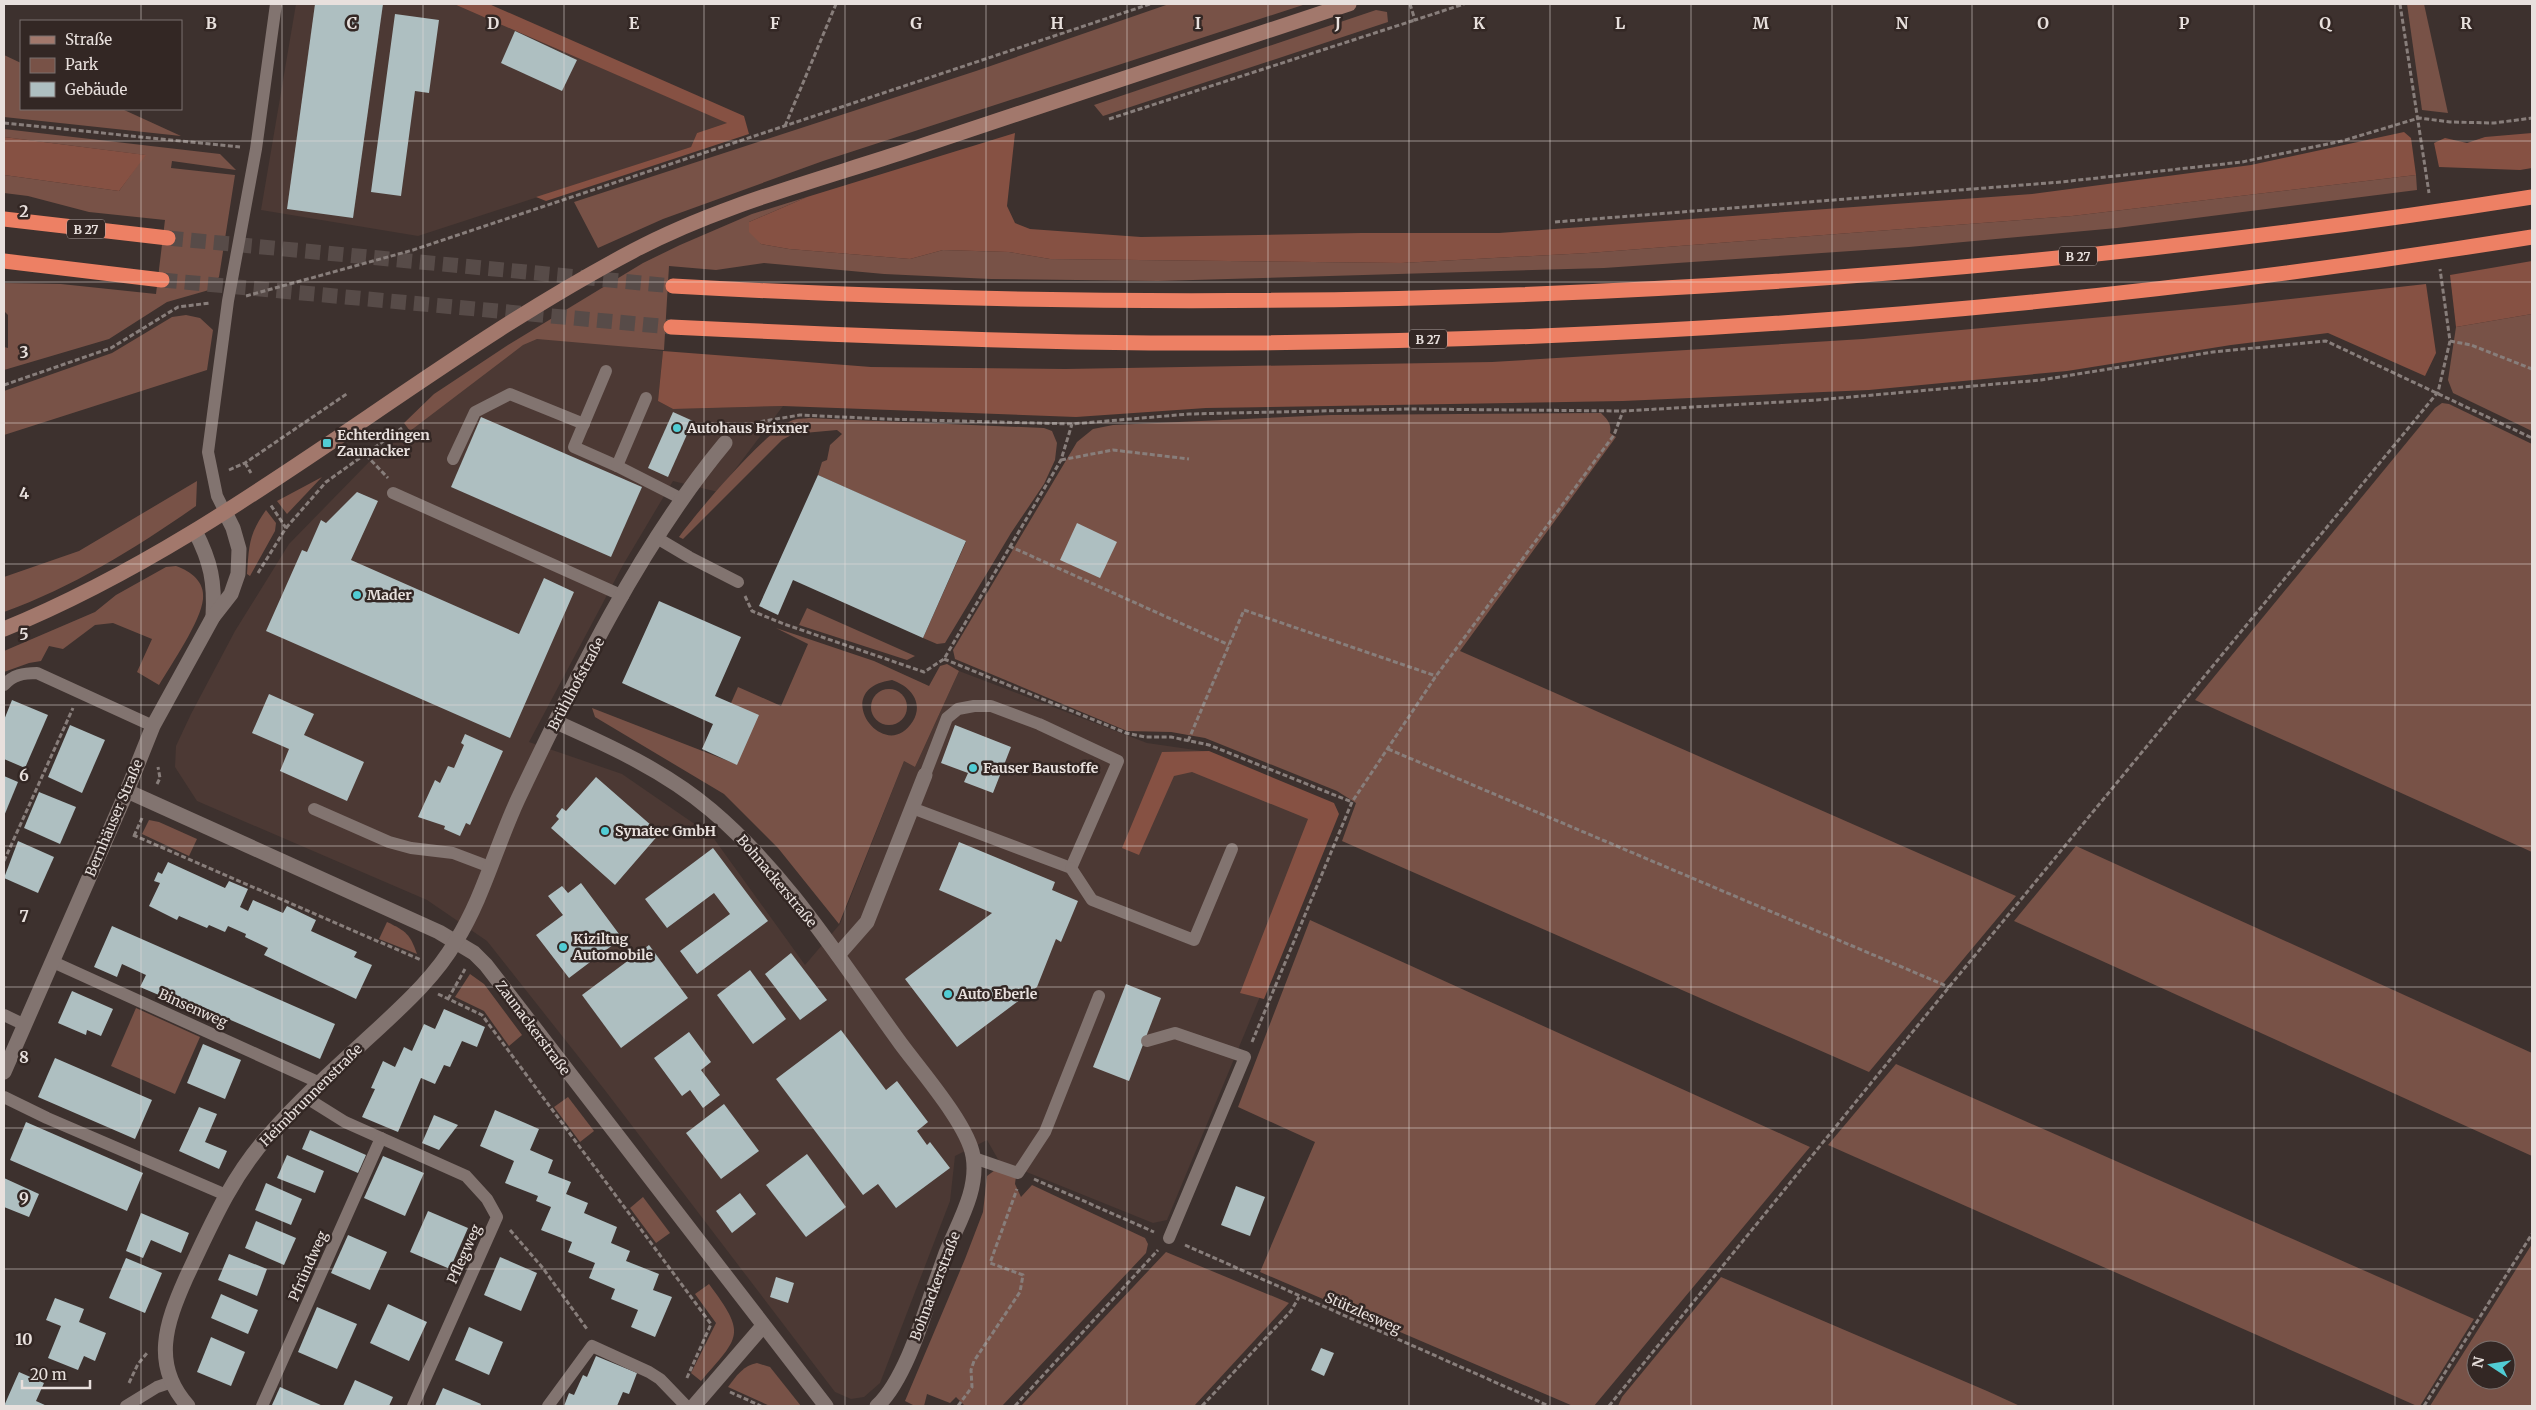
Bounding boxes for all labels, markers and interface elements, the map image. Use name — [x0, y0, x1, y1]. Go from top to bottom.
text: B — [205, 13, 217, 33]
text: C — [347, 13, 357, 33]
text: D — [487, 13, 499, 33]
text: E — [629, 13, 640, 33]
text: F — [770, 13, 780, 33]
text: G — [910, 13, 922, 33]
text: H — [1050, 13, 1064, 33]
text: I — [1195, 13, 1201, 33]
text: J — [1334, 13, 1341, 33]
text: K — [1473, 13, 1485, 33]
text: L — [1615, 13, 1625, 33]
text: M — [1753, 13, 1770, 33]
text: N — [1896, 13, 1909, 33]
text: O — [2037, 13, 2049, 33]
text: P — [2179, 13, 2190, 33]
text: Q — [2319, 13, 2332, 33]
text: R — [2460, 13, 2472, 33]
legend — [20, 20, 182, 110]
text: Straße — [65, 30, 112, 49]
text: Park — [65, 55, 99, 74]
text: Gebäude — [65, 80, 128, 99]
text: 2 — [19, 201, 29, 221]
road number: B 27 — [67, 220, 105, 238]
road number: B 27 — [2059, 247, 2097, 266]
road number: B 27 — [1409, 329, 1447, 348]
text: 3 — [19, 342, 29, 362]
place label: Autohaus Brixner — [686, 419, 809, 437]
marker: Autohaus Brixner — [671, 422, 683, 434]
place label: Echterdingen Zaunacker — [337, 426, 430, 460]
marker: Echterdingen Zaunacker — [321, 437, 333, 449]
text: 4 — [19, 483, 29, 503]
place label: Mader — [367, 586, 412, 604]
marker: Mader — [351, 589, 363, 601]
text: 5 — [19, 624, 29, 644]
street label: Brühlhofstraße — [544, 634, 608, 734]
street label: Bernhäuser Straße — [81, 757, 147, 879]
place label: Fauser Baustoffe — [983, 759, 1099, 777]
marker: Fauser Baustoffe — [967, 762, 979, 774]
text: 6 — [19, 765, 29, 785]
place label: Synatec GmbH — [615, 822, 716, 840]
marker: Synatec GmbH — [599, 825, 611, 837]
street label: Bohnackerstraße — [733, 831, 821, 931]
text: 7 — [19, 906, 29, 926]
place label: Kiziltug Automobile — [572, 930, 653, 964]
marker: Kiziltug Automobile — [557, 941, 569, 953]
street label: Zaunackerstraße — [492, 977, 574, 1079]
street label: Binsenweg — [156, 985, 231, 1031]
place label: Auto Eberle — [957, 985, 1038, 1003]
marker: Auto Eberle — [942, 988, 954, 1000]
street label: Heimbrunnenstraße — [256, 1040, 366, 1150]
text: 8 — [19, 1047, 29, 1067]
text: 9 — [19, 1188, 29, 1208]
street label: Pflegweg — [443, 1221, 485, 1286]
street label: Pfründweg — [285, 1228, 332, 1304]
street label: Bohnackerstraße — [906, 1229, 964, 1343]
street label: Stützlesweg — [1322, 1288, 1404, 1338]
text: 10 — [15, 1329, 33, 1349]
north arrow — [2466, 1340, 2516, 1390]
text: N — [2468, 1355, 2488, 1370]
scale bar — [22, 1358, 90, 1390]
text: 20 m — [30, 1365, 67, 1384]

